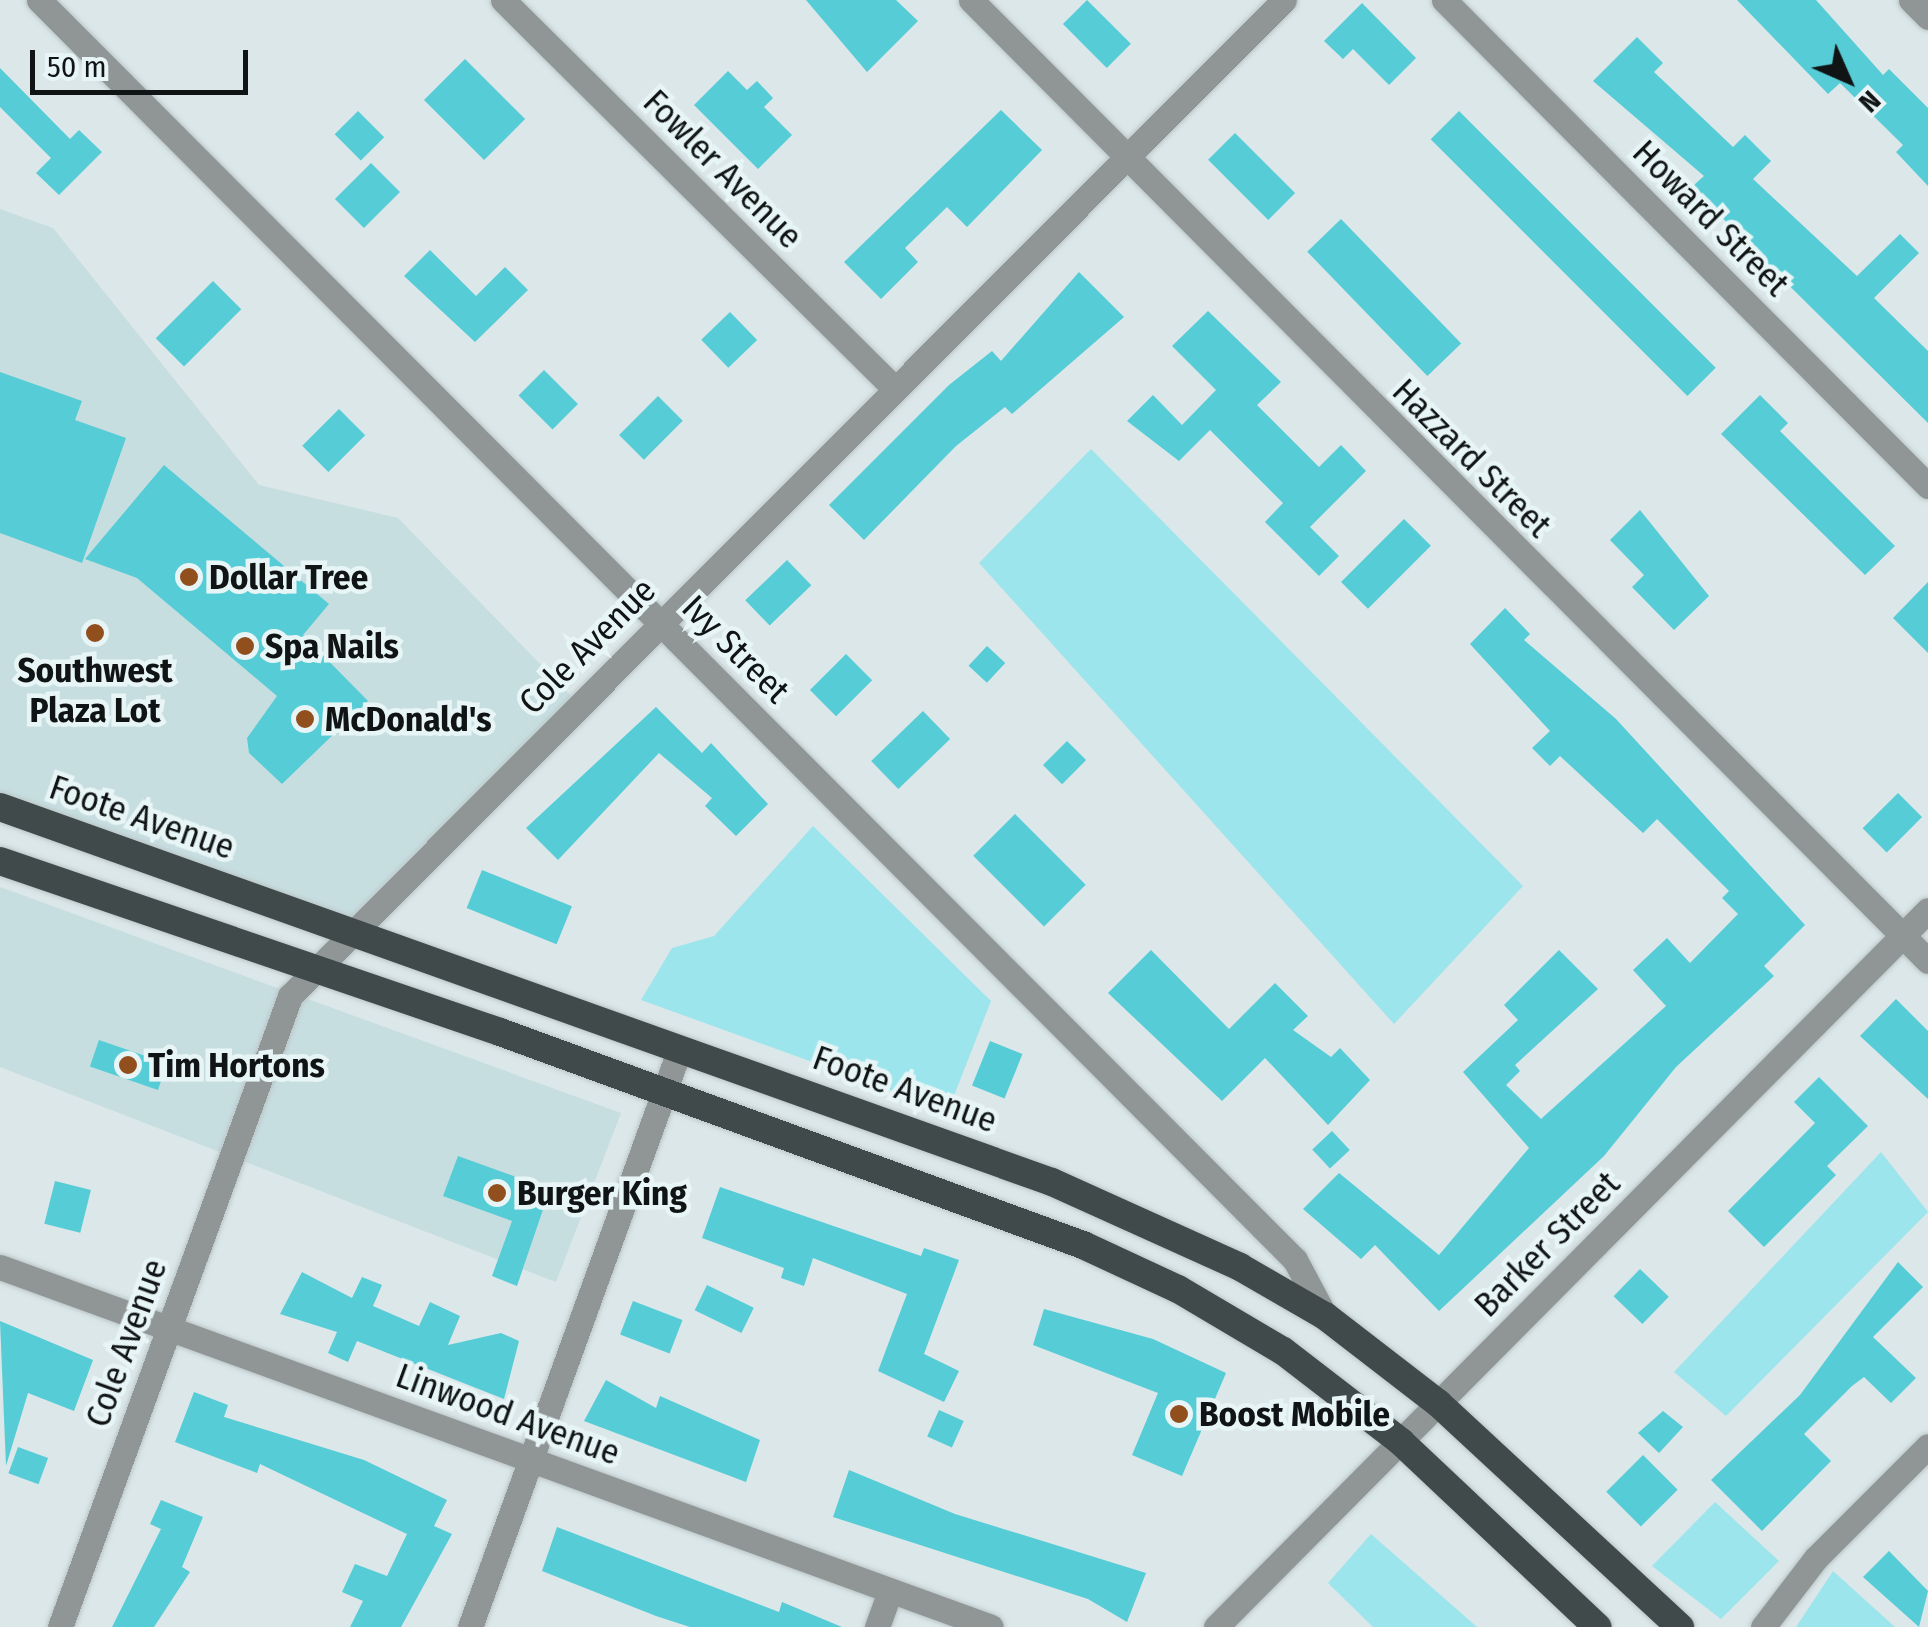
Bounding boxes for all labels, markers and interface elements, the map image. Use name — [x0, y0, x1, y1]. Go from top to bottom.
scale bar — [35, 30, 252, 92]
north arrow — [1798, 30, 1898, 130]
text: 50 m — [47, 49, 107, 85]
street label: Fowler Avenue — [635, 81, 811, 257]
text: N — [1852, 84, 1887, 119]
street label: Howard Street — [1624, 131, 1798, 305]
street label: Hazzard Street — [1384, 370, 1560, 546]
place label: Dollar Tree — [209, 556, 368, 598]
marker: Dollar Tree — [178, 566, 200, 588]
street label: Cole Avenue — [510, 569, 664, 723]
street label: Ivy Street — [674, 587, 798, 711]
marker: Southwest Plaza Lot — [84, 622, 106, 644]
place label: Spa Nails — [265, 625, 399, 667]
marker: Spa Nails — [234, 635, 256, 657]
place label: Southwest Plaza Lot — [17, 649, 173, 731]
place label: McDonald's — [325, 698, 492, 740]
marker: McDonald's — [294, 708, 316, 730]
street label: Foote Avenue — [44, 766, 240, 868]
street label: Foote Avenue — [807, 1036, 1003, 1142]
place label: Tim Hortons — [148, 1044, 325, 1086]
marker: Tim Hortons — [117, 1054, 139, 1076]
street label: Barker Street — [1466, 1163, 1628, 1325]
place label: Burger King — [517, 1172, 687, 1214]
marker: Burger King — [486, 1182, 508, 1204]
street label: Cole Avenue — [76, 1253, 176, 1433]
street label: Linwood Avenue — [391, 1354, 625, 1474]
place label: Boost Mobile — [1199, 1393, 1390, 1435]
marker: Boost Mobile — [1168, 1403, 1190, 1425]

